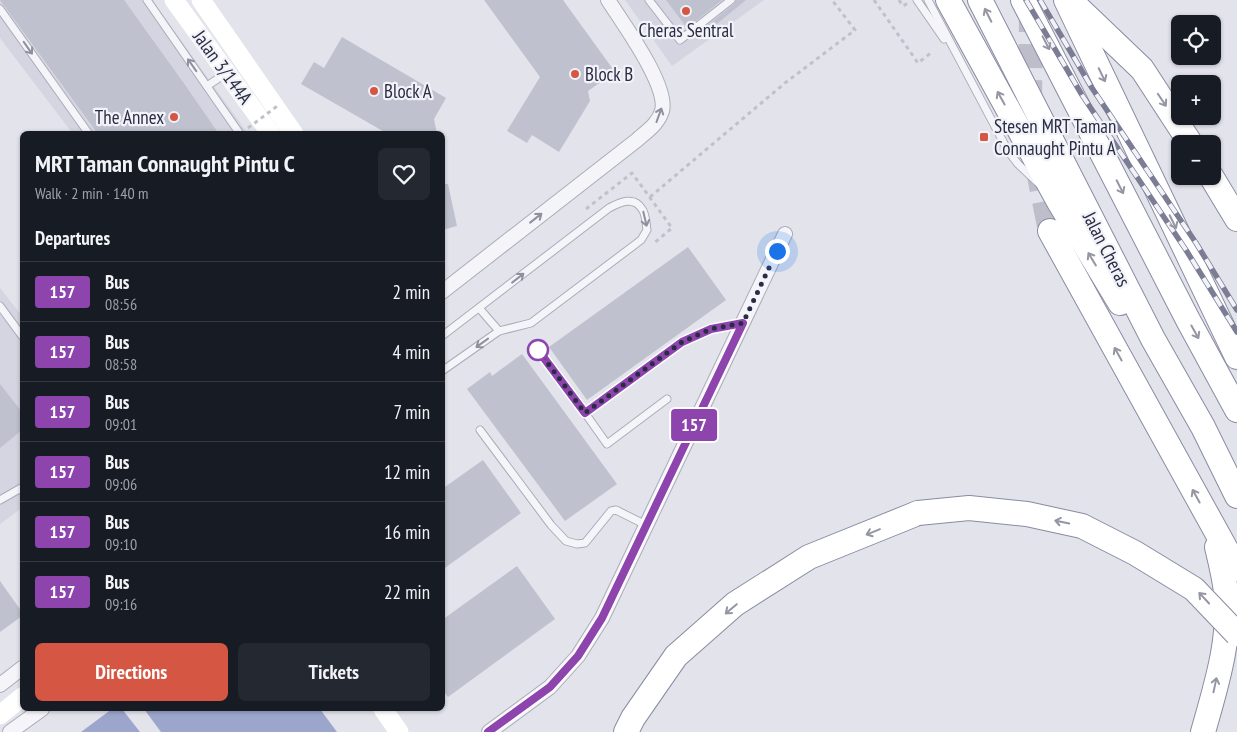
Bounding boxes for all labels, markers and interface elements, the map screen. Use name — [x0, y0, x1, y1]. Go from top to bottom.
marker: Cheras Sentral — [680, 5, 692, 17]
one-way arrow — [983, 8, 992, 23]
map controls — [1171, 15, 1221, 185]
button: locate — [1171, 15, 1221, 65]
place label: Cheras Sentral — [639, 18, 734, 42]
street label: Jalan 3/144A — [188, 25, 258, 109]
one-way arrow — [1042, 35, 1051, 50]
one-way arrow — [23, 41, 33, 55]
one-way arrow — [187, 58, 197, 72]
place label: Block B — [585, 62, 633, 86]
marker: Block B — [569, 68, 581, 80]
one-way arrow — [1097, 68, 1107, 83]
button: + — [1171, 75, 1221, 125]
place label: Block A — [384, 79, 432, 103]
marker: Block A — [368, 85, 380, 97]
one-way arrow — [996, 91, 1006, 106]
one-way arrow — [1157, 92, 1167, 106]
place label: The Annex — [95, 105, 164, 129]
one-way arrow — [655, 108, 664, 123]
marker: The Annex — [168, 111, 180, 123]
place label: Stesen MRT Taman Connaught Pintu A — [994, 114, 1116, 160]
marker: Stesen MRT Taman Connaught Pintu A — [978, 131, 990, 143]
button: − — [1171, 135, 1221, 185]
text: MRT Taman Connaught Pintu C — [35, 148, 295, 179]
button: heart — [378, 148, 430, 200]
one-way arrow — [1115, 180, 1125, 195]
text: Walk · 2 min · 140 m — [35, 183, 148, 203]
street label: Jalan Cheras — [1078, 207, 1136, 290]
one-way arrow — [641, 210, 650, 226]
one-way arrow — [529, 213, 542, 224]
one-way arrow — [1169, 214, 1178, 229]
text: Departures — [35, 226, 110, 250]
your location — [765, 239, 790, 264]
one-way arrow — [1087, 252, 1097, 266]
text: Bus — [105, 270, 129, 294]
one-way arrow — [511, 273, 525, 283]
text: 157 — [50, 280, 75, 303]
text: 2 min — [393, 280, 430, 304]
text: 08:56 — [105, 294, 137, 314]
one-way arrow — [1190, 324, 1200, 339]
text: Bus — [105, 330, 129, 354]
one-way arrow — [476, 337, 489, 348]
unlabelled marker — [527, 339, 549, 361]
text: 157 — [50, 340, 75, 363]
text: 4 min — [393, 340, 430, 364]
one-way arrow — [1113, 347, 1122, 362]
text: 08:58 — [105, 354, 137, 374]
text: Bus — [105, 390, 129, 414]
text: 157 — [50, 400, 75, 423]
text: 7 min — [393, 400, 430, 424]
line badge: 157 — [665, 409, 723, 441]
text: 157 — [681, 413, 707, 436]
text: 09:01 — [105, 414, 137, 434]
text: Bus — [105, 450, 129, 474]
text: 157 — [50, 460, 75, 483]
text: 12 min — [384, 460, 430, 484]
text: 09:06 — [105, 474, 137, 494]
one-way arrow — [1191, 489, 1201, 504]
text: Bus — [105, 510, 129, 534]
one-way arrow — [1055, 516, 1071, 526]
text: 157 — [50, 520, 75, 543]
text: 16 min — [384, 520, 430, 544]
one-way arrow — [866, 527, 881, 537]
text: 09:10 — [105, 534, 137, 554]
text: Bus — [105, 570, 129, 594]
text: 157 — [50, 580, 75, 603]
text: 22 min — [384, 580, 430, 604]
one-way arrow — [1198, 592, 1210, 605]
text: 09:16 — [105, 594, 137, 614]
one-way arrow — [725, 603, 738, 614]
button: Directions — [35, 643, 228, 701]
button: Tickets — [238, 643, 430, 701]
one-way arrow — [1211, 677, 1221, 693]

